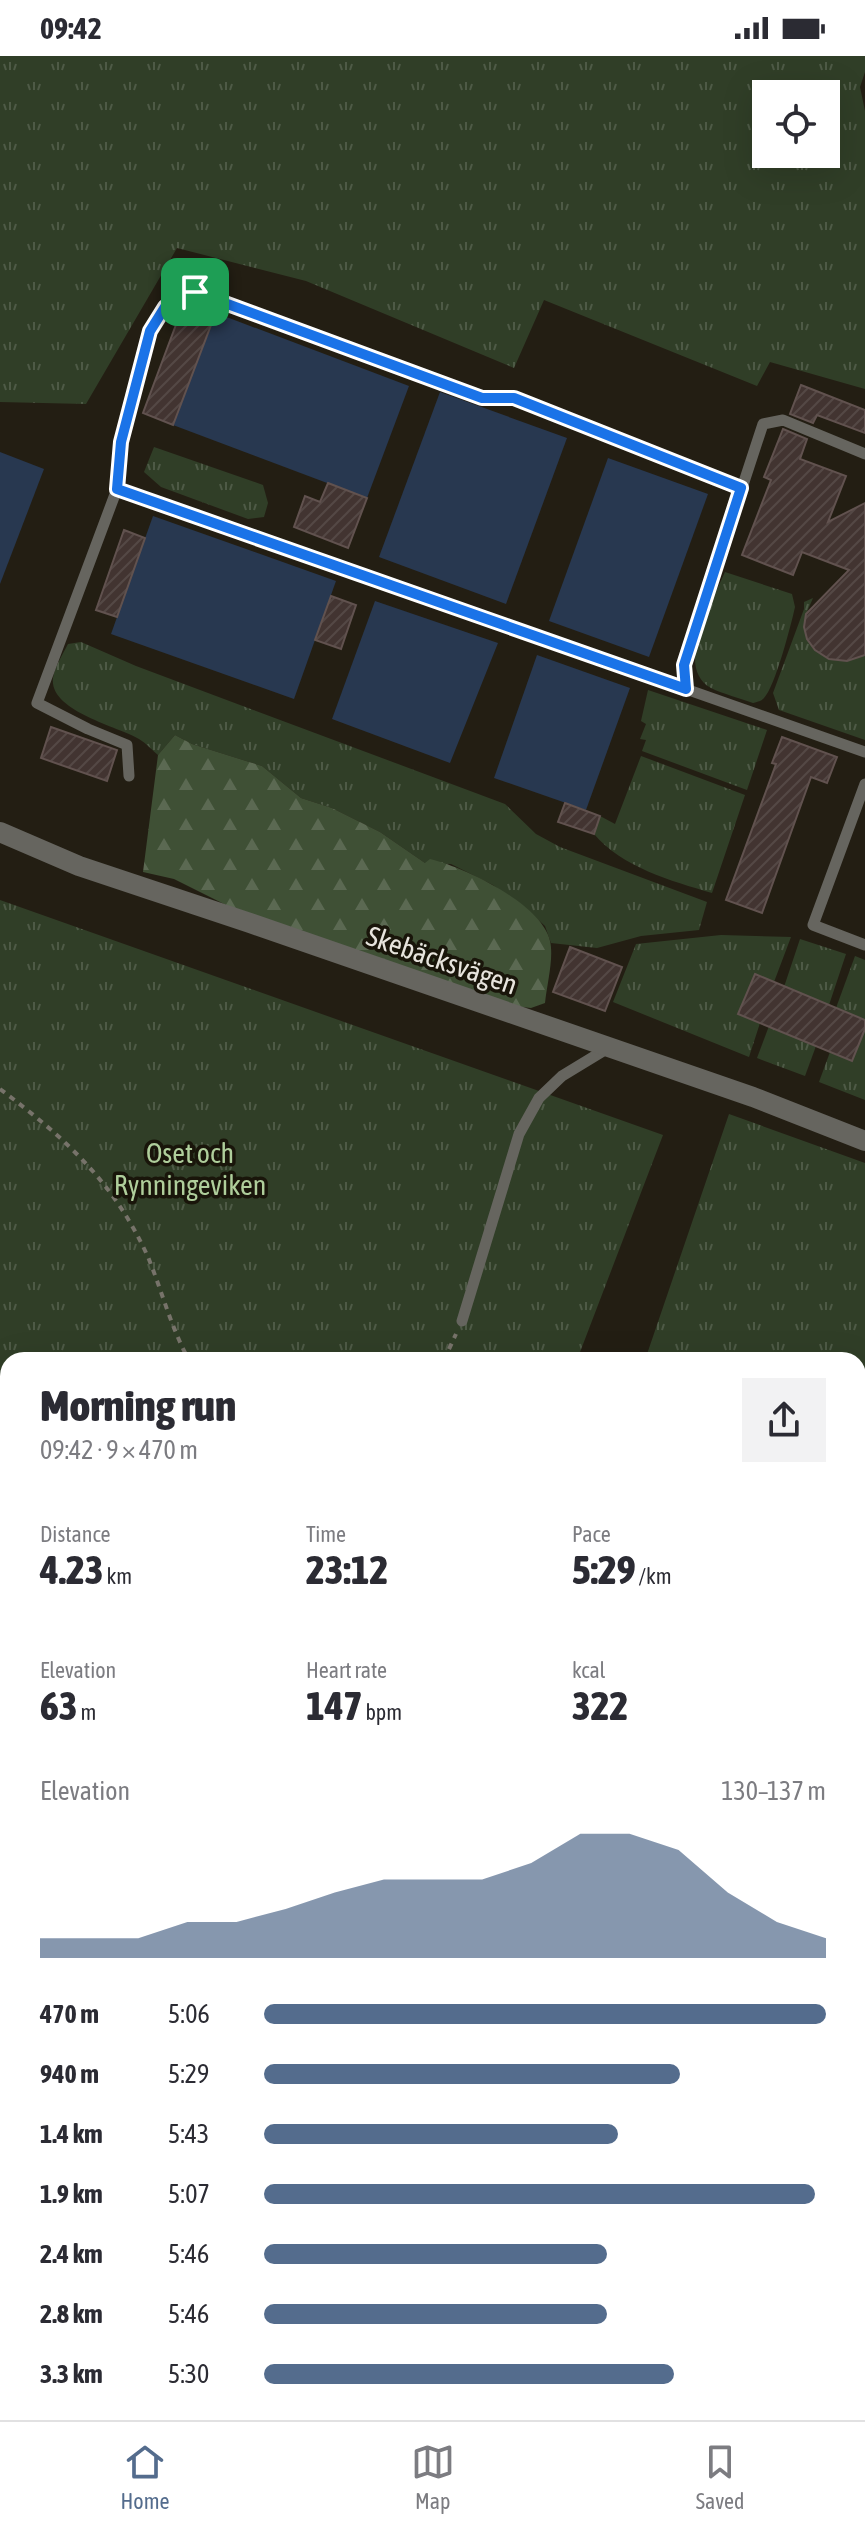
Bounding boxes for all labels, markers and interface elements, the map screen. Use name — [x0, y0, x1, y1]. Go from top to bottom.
text: 09:42 — [40, 11, 102, 45]
map controls — [752, 80, 840, 168]
button: locate — [752, 80, 840, 168]
pin — [161, 258, 229, 326]
icon: arrive — [173, 270, 217, 314]
street label: Skebäcksvägen — [363, 919, 521, 1001]
park label: Oset och Rynningeviken — [114, 1137, 266, 1201]
button: share — [742, 1378, 826, 1462]
text: Morning run — [40, 1380, 236, 1430]
text: 09:42 · 9 × 470 m — [40, 1435, 198, 1465]
text: Distance — [40, 1521, 111, 1547]
text: Time — [306, 1521, 346, 1547]
text: Pace — [572, 1521, 611, 1547]
text: 4.23 — [40, 1547, 104, 1592]
text: 23:12 — [306, 1547, 388, 1592]
text: 5:29 — [572, 1547, 636, 1592]
text: km — [104, 1563, 132, 1589]
text: /km — [636, 1563, 672, 1589]
text: Elevation — [40, 1657, 116, 1683]
text: Heart rate — [306, 1657, 387, 1683]
text: kcal — [572, 1657, 605, 1683]
text: 63 — [40, 1683, 78, 1728]
text: 147 — [306, 1683, 362, 1728]
text: 322 — [572, 1683, 628, 1728]
text: m — [78, 1699, 96, 1725]
text: bpm — [362, 1699, 402, 1725]
text: Elevation — [40, 1776, 130, 1806]
text: 130–137 m — [721, 1776, 826, 1806]
text: 470 m — [40, 1999, 99, 2029]
text: 5:06 — [168, 1999, 210, 2029]
text: 940 m — [40, 2059, 99, 2089]
text: 5:29 — [168, 2059, 209, 2089]
text: 1.4 km — [40, 2119, 103, 2149]
text: 5:43 — [168, 2119, 209, 2149]
text: 1.9 km — [40, 2179, 103, 2209]
text: 5:07 — [168, 2179, 210, 2209]
text: 2.4 km — [40, 2239, 103, 2269]
text: 5:46 — [168, 2239, 209, 2269]
text: 2.8 km — [40, 2299, 103, 2329]
text: 5:46 — [168, 2299, 209, 2329]
text: 3.3 km — [40, 2359, 103, 2389]
text: 5:30 — [168, 2359, 209, 2389]
tab: Home — [121, 2440, 170, 2514]
tab: Map — [411, 2440, 455, 2514]
tab: Saved — [696, 2440, 744, 2514]

